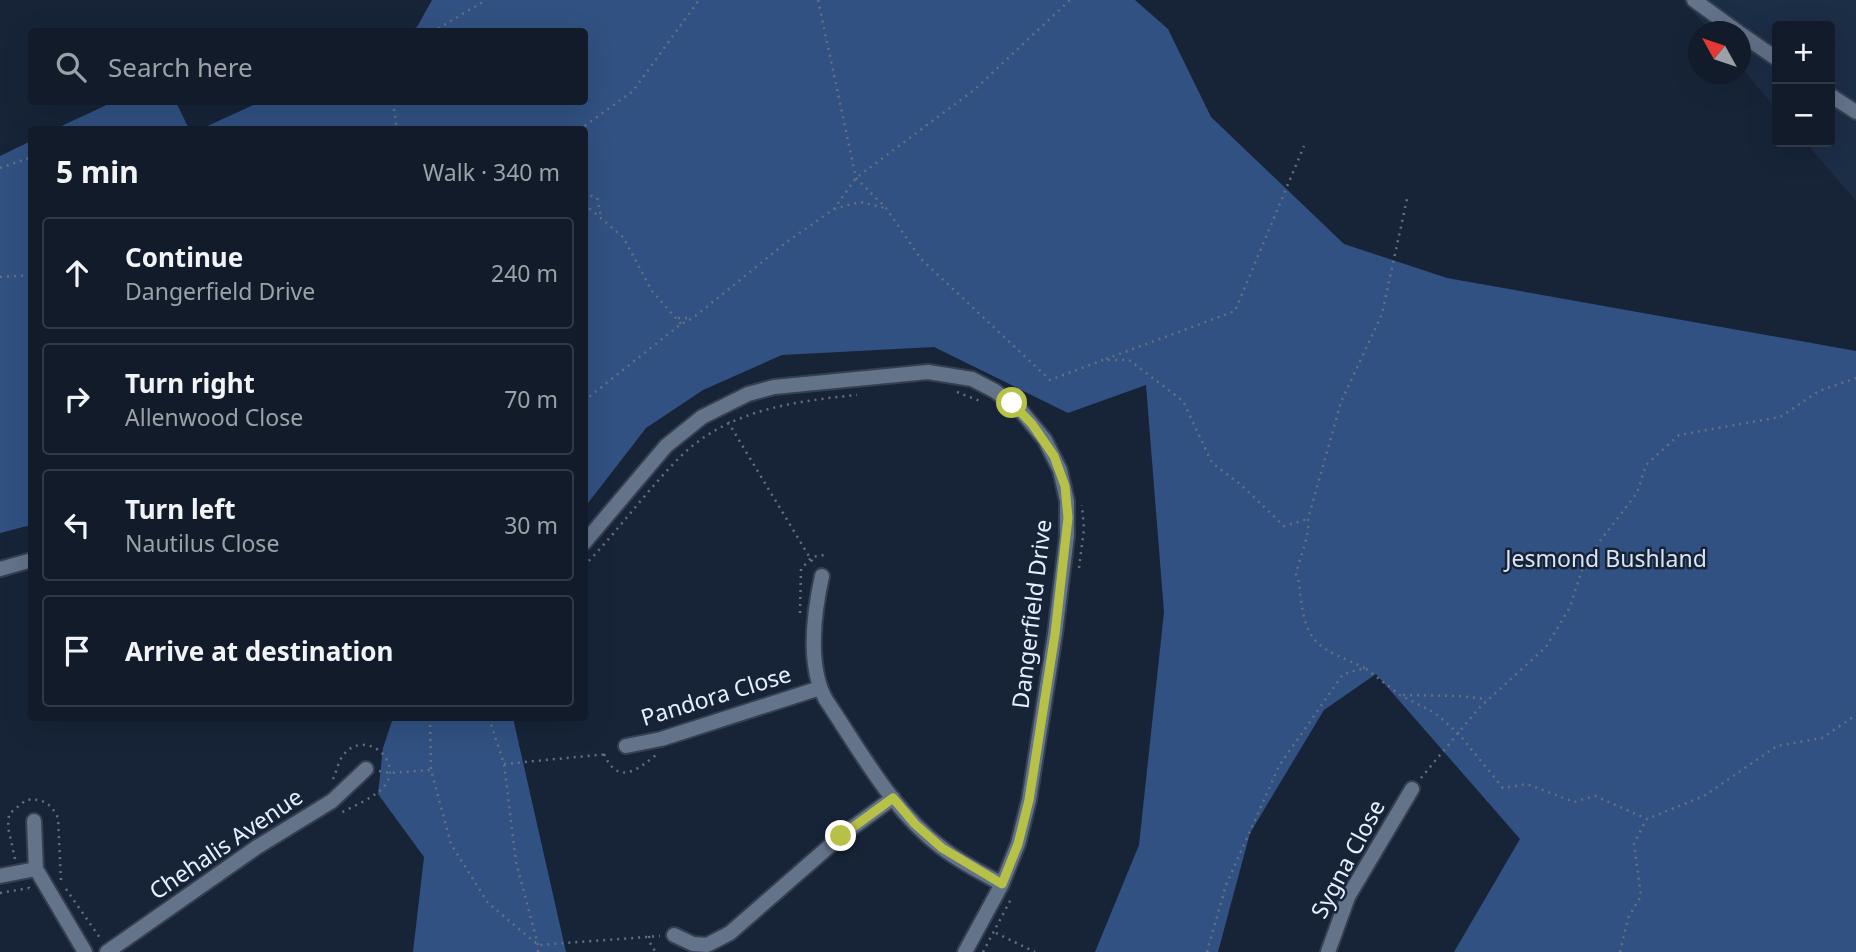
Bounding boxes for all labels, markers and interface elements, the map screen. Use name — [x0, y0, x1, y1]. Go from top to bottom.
north arrow — [1688, 21, 1751, 84]
map controls — [1772, 21, 1835, 147]
button: + — [1772, 21, 1835, 84]
search box — [28, 28, 588, 105]
icon: search — [52, 48, 90, 86]
text: Search here — [108, 49, 253, 85]
button: − — [1772, 84, 1835, 147]
text: 5 min — [56, 151, 139, 192]
text: Walk · 340 m — [423, 156, 560, 188]
text: Continue — [125, 239, 243, 275]
icon: ahead — [58, 254, 96, 292]
text: 240 m — [491, 257, 558, 289]
text: Dangerfield Drive — [125, 275, 315, 307]
text: Turn right — [125, 365, 255, 401]
icon: right — [58, 380, 96, 418]
text: 70 m — [504, 383, 558, 415]
route start — [996, 387, 1027, 418]
text: Allenwood Close — [125, 401, 303, 433]
text: Turn left — [125, 491, 236, 527]
icon: left — [58, 506, 96, 544]
text: 30 m — [504, 509, 558, 541]
street label: Dangerfield Drive — [1004, 517, 1058, 710]
text: Nautilus Close — [125, 527, 279, 559]
park label: Jesmond Bushland — [1503, 542, 1707, 574]
icon: arrive — [58, 632, 96, 670]
text: Arrive at destination — [125, 633, 394, 669]
street label: Pandora Close — [637, 657, 795, 733]
street label: Chehalis Avenue — [143, 780, 308, 906]
street label: Sygna Close — [1302, 794, 1392, 923]
route end — [825, 820, 856, 851]

